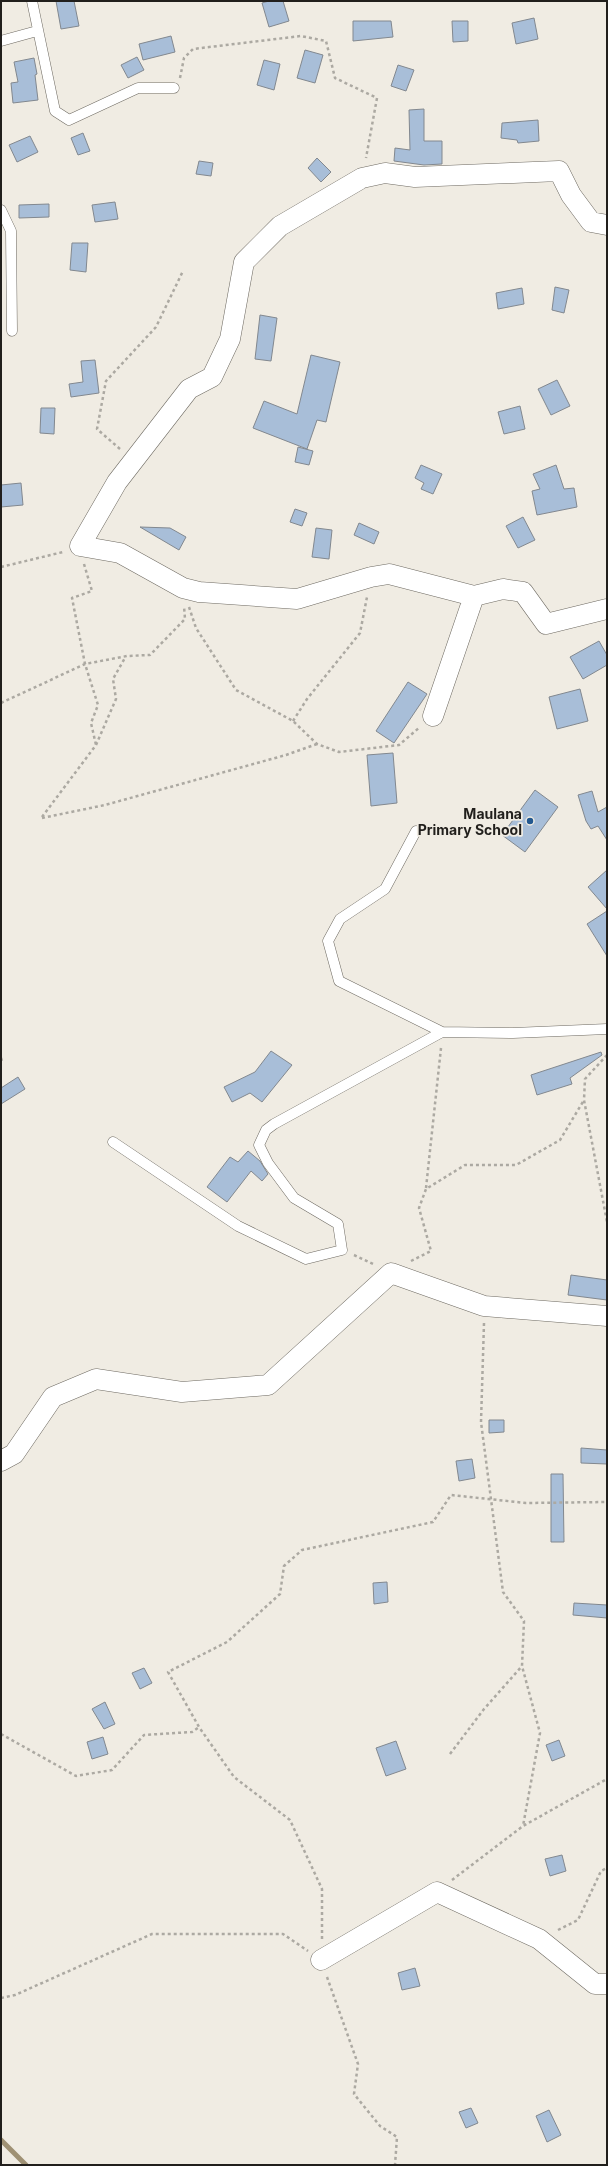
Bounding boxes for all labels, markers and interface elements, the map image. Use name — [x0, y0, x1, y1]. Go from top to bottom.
place label: Maulana Primary School — [418, 805, 522, 838]
marker: Maulana Primary School — [525, 816, 535, 826]

